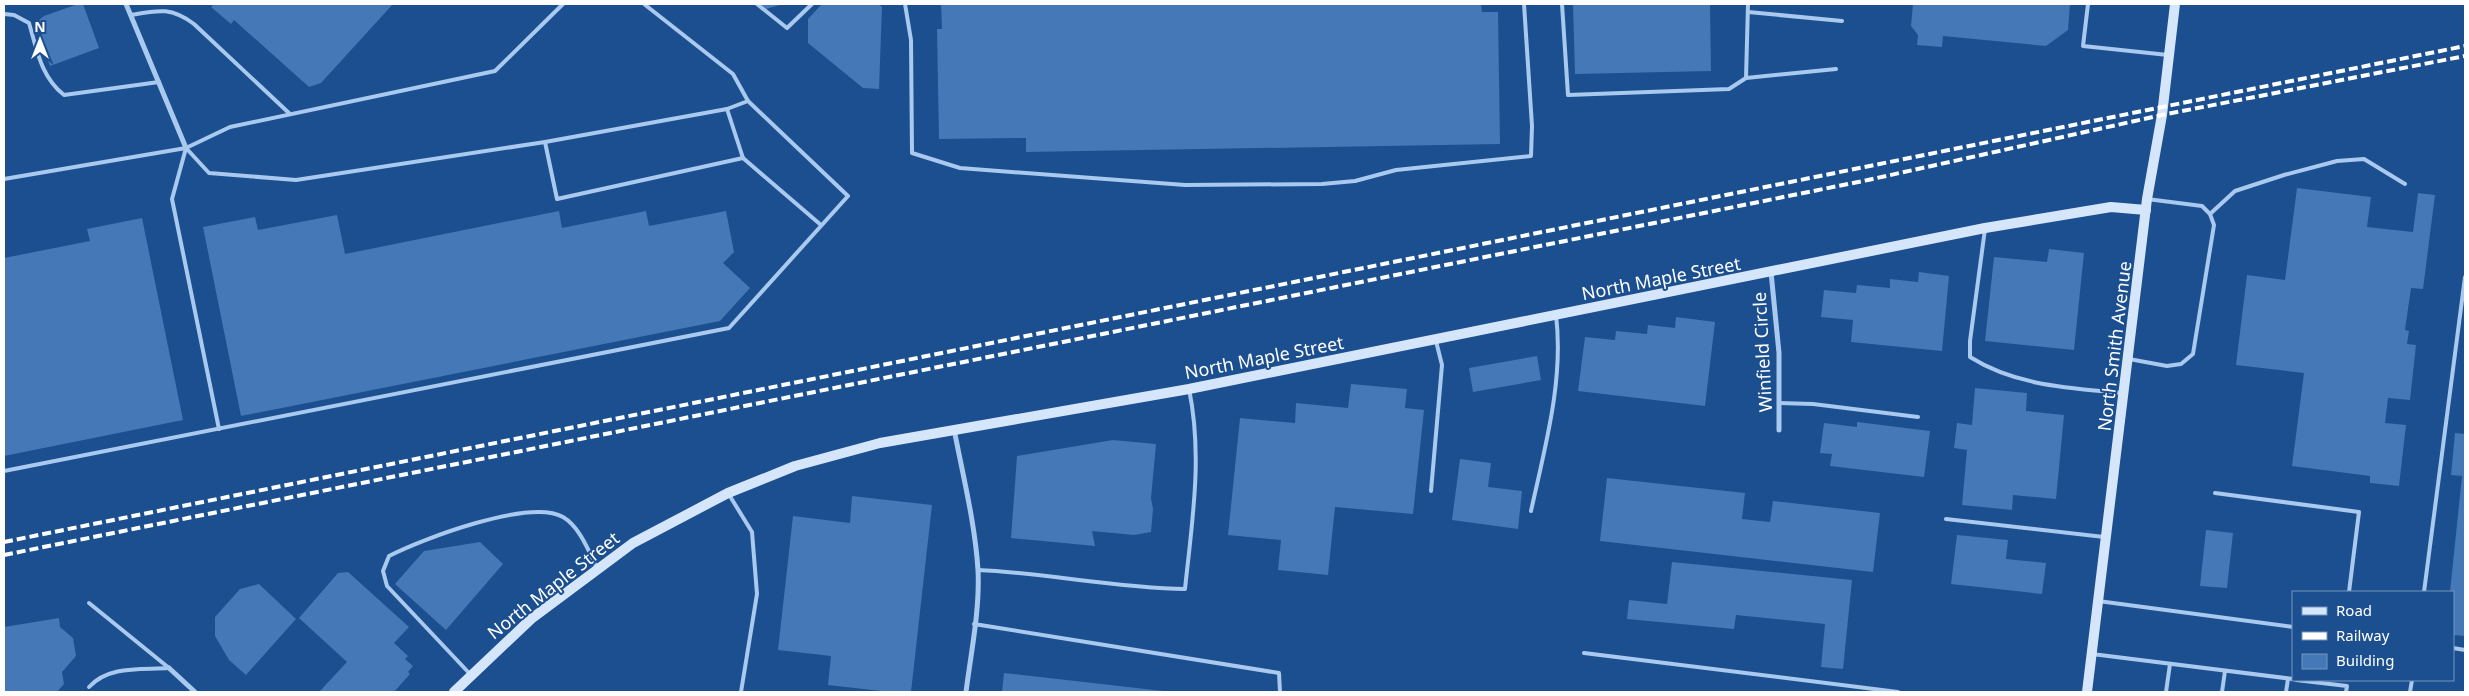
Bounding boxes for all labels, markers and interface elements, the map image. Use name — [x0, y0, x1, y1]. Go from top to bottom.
north arrow — [15, 15, 65, 65]
text: N — [34, 17, 46, 36]
street label: North Maple Street — [1579, 251, 1743, 305]
street label: North Smith Avenue — [2092, 260, 2136, 432]
street label: Winfield Circle — [1747, 291, 1777, 413]
street label: North Maple Street — [1182, 330, 1346, 384]
street label: North Maple Street — [482, 526, 624, 644]
legend — [2292, 591, 2454, 681]
text: Road — [2336, 600, 2372, 620]
text: Railway — [2336, 625, 2390, 645]
text: Building — [2336, 650, 2394, 670]

